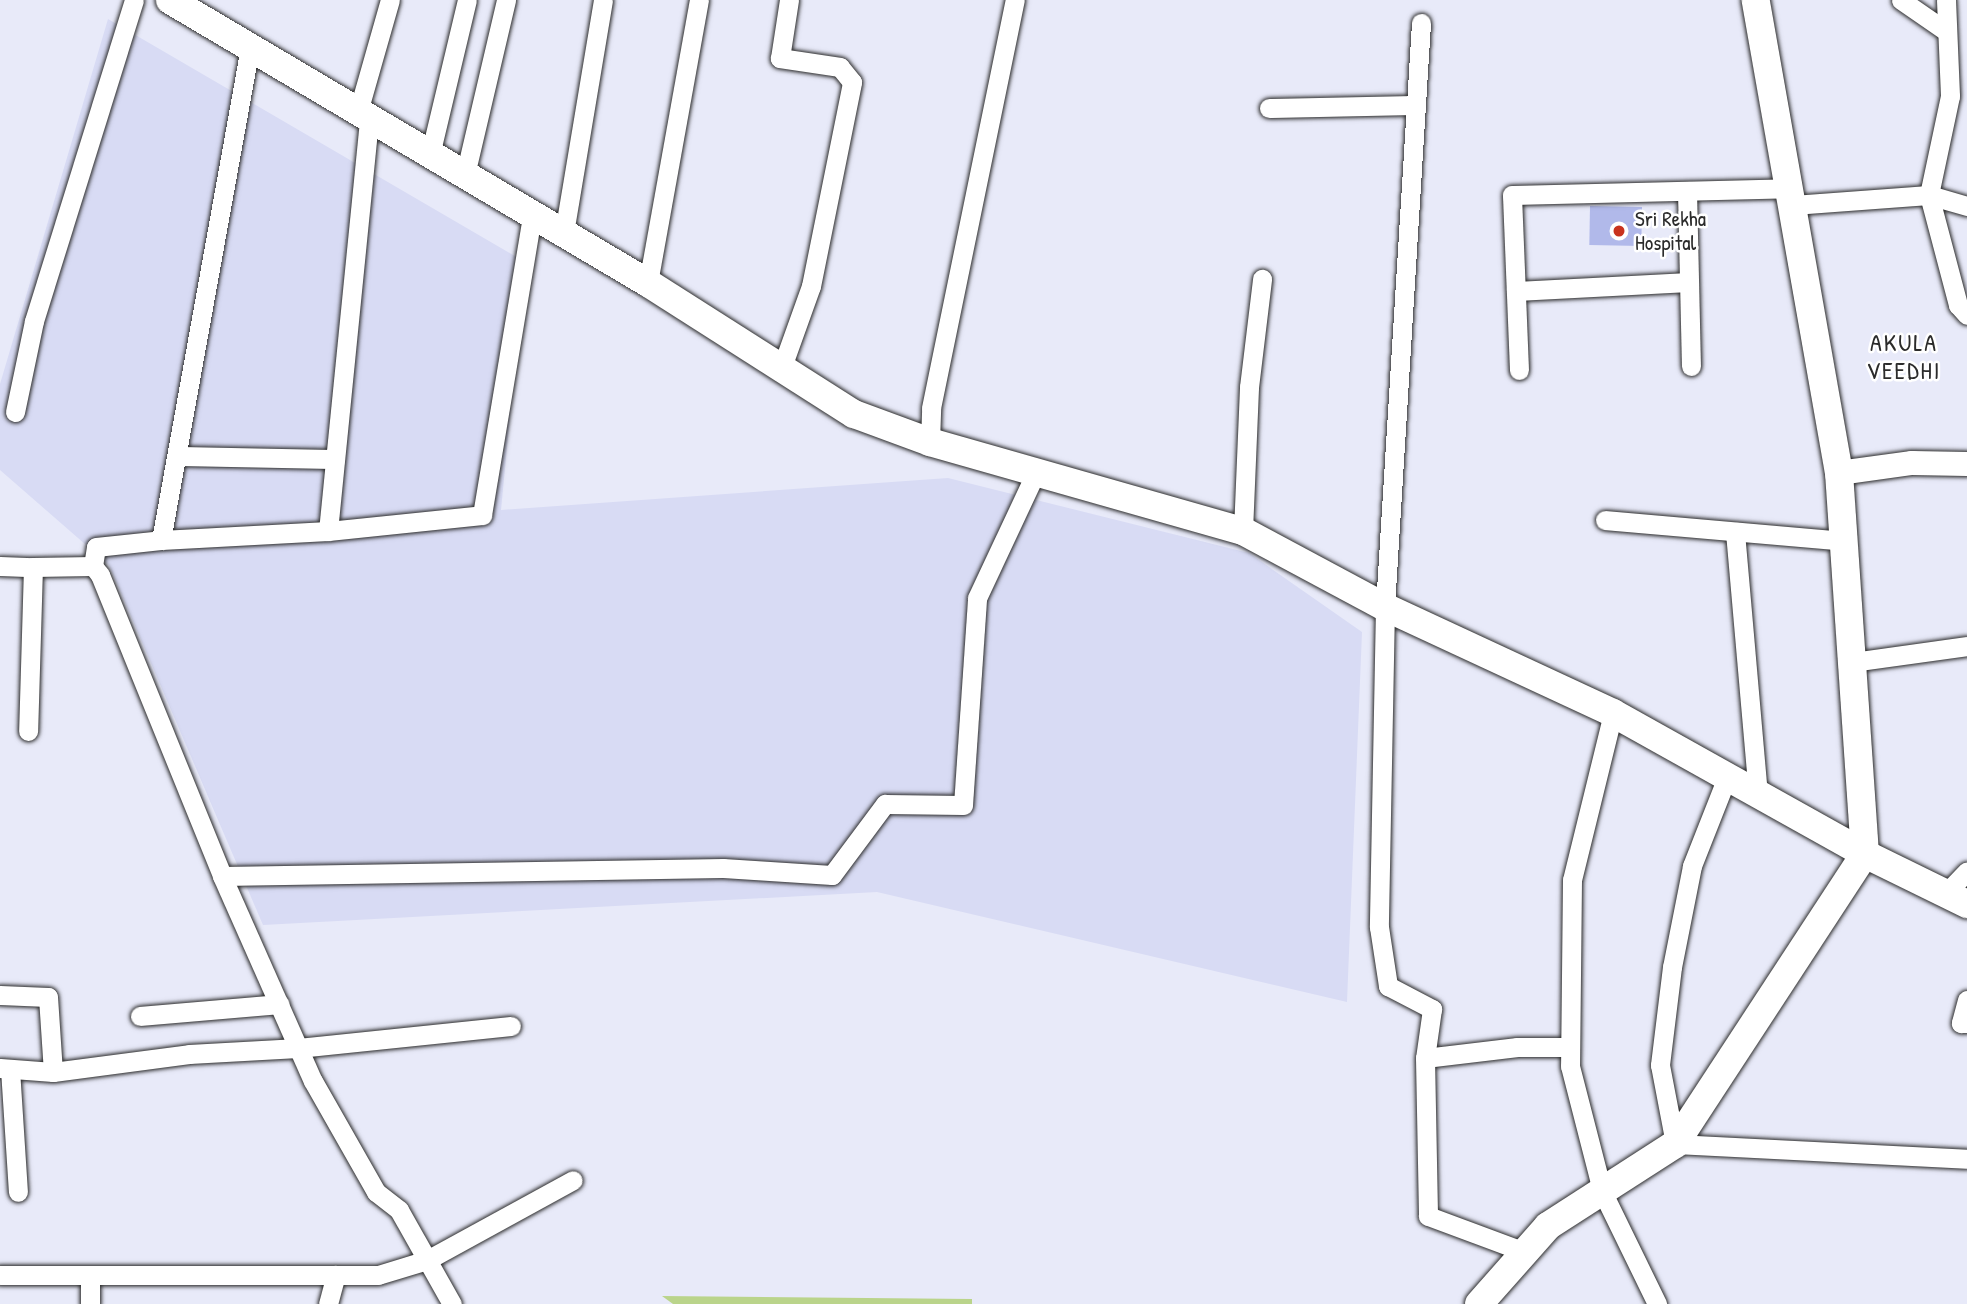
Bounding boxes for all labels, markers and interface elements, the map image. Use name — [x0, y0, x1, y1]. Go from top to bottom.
place label: Sri Rekha Hospital — [1635, 206, 1706, 256]
marker: Sri Rekha Hospital — [1609, 221, 1629, 241]
district label: AKULA VEEDHI — [1867, 329, 1941, 385]

